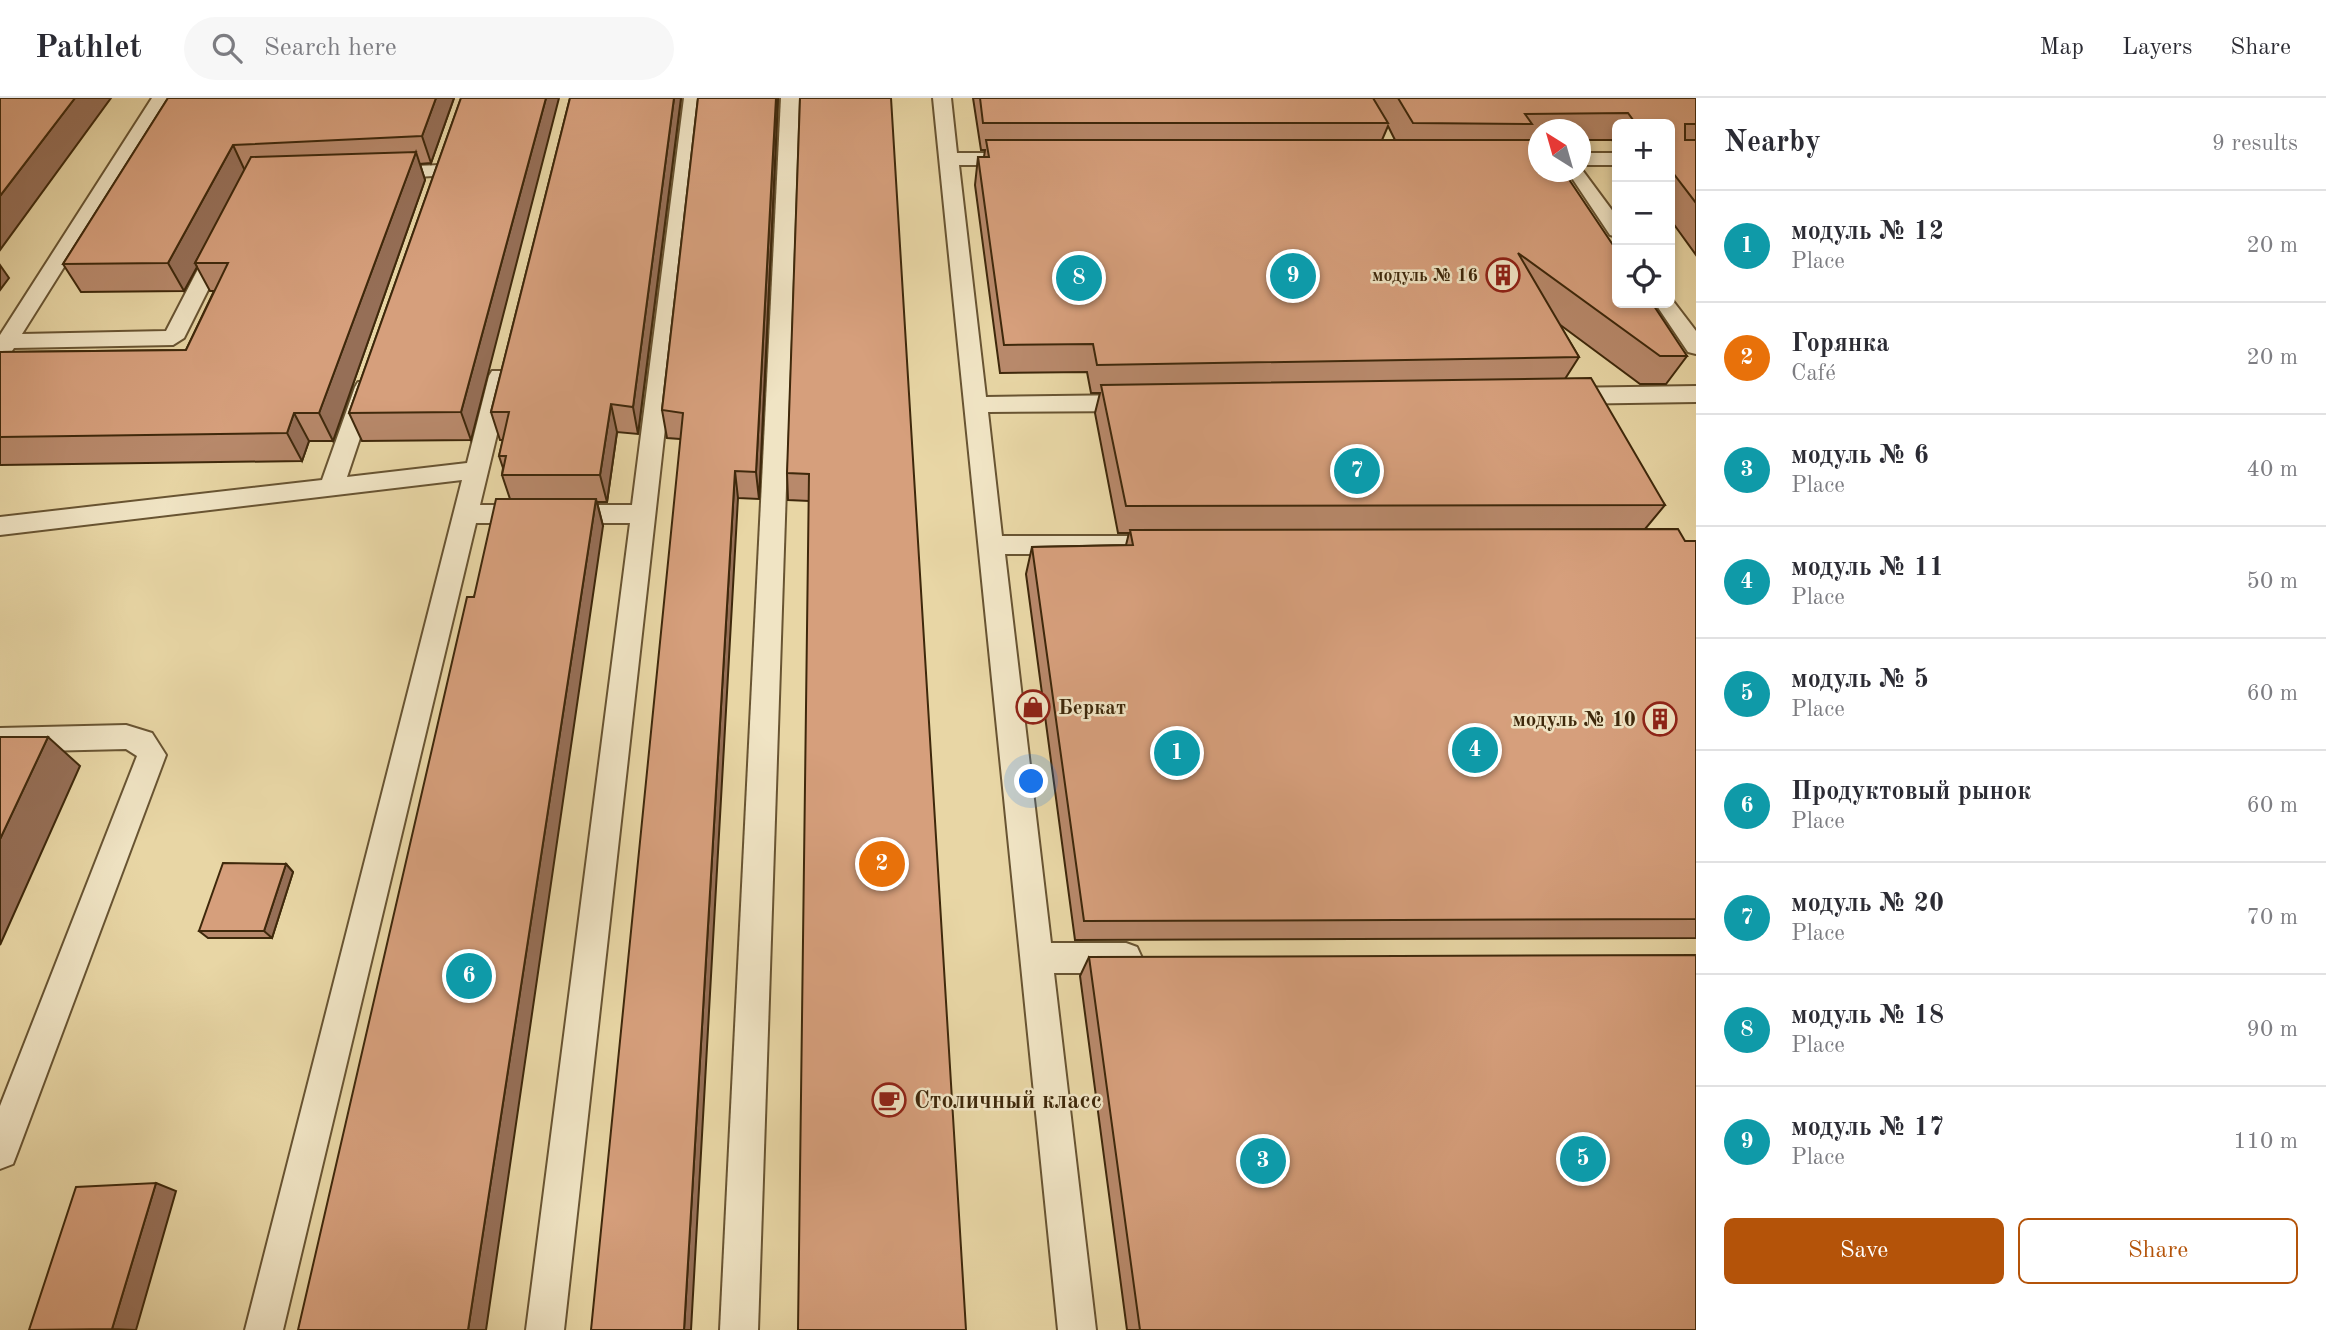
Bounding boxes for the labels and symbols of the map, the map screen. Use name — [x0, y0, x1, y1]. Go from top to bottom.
north arrow — [1528, 119, 1591, 182]
pin: 9 — [1270, 250, 1316, 302]
pin: 8 — [1056, 252, 1102, 304]
building icon: модуль № 16 — [1484, 256, 1522, 294]
place label: модуль № 16 — [1372, 267, 1478, 285]
pin: 7 — [1334, 445, 1380, 497]
shop icon: Беркат — [1014, 688, 1052, 726]
place label: Беркат — [1058, 698, 1126, 719]
building icon: модуль № 10 — [1641, 700, 1679, 738]
place label: модуль № 10 — [1512, 710, 1636, 731]
pin: 4 — [1452, 724, 1498, 776]
pin: 1 — [1154, 727, 1200, 779]
your location — [1014, 764, 1048, 798]
pin: 2 — [859, 838, 905, 890]
pin: 6 — [446, 950, 492, 1002]
cafe icon: Столичный класс — [870, 1081, 908, 1119]
place label: Столичный класс — [914, 1090, 1102, 1114]
pin: 5 — [1560, 1133, 1606, 1185]
pin: 3 — [1240, 1135, 1286, 1187]

